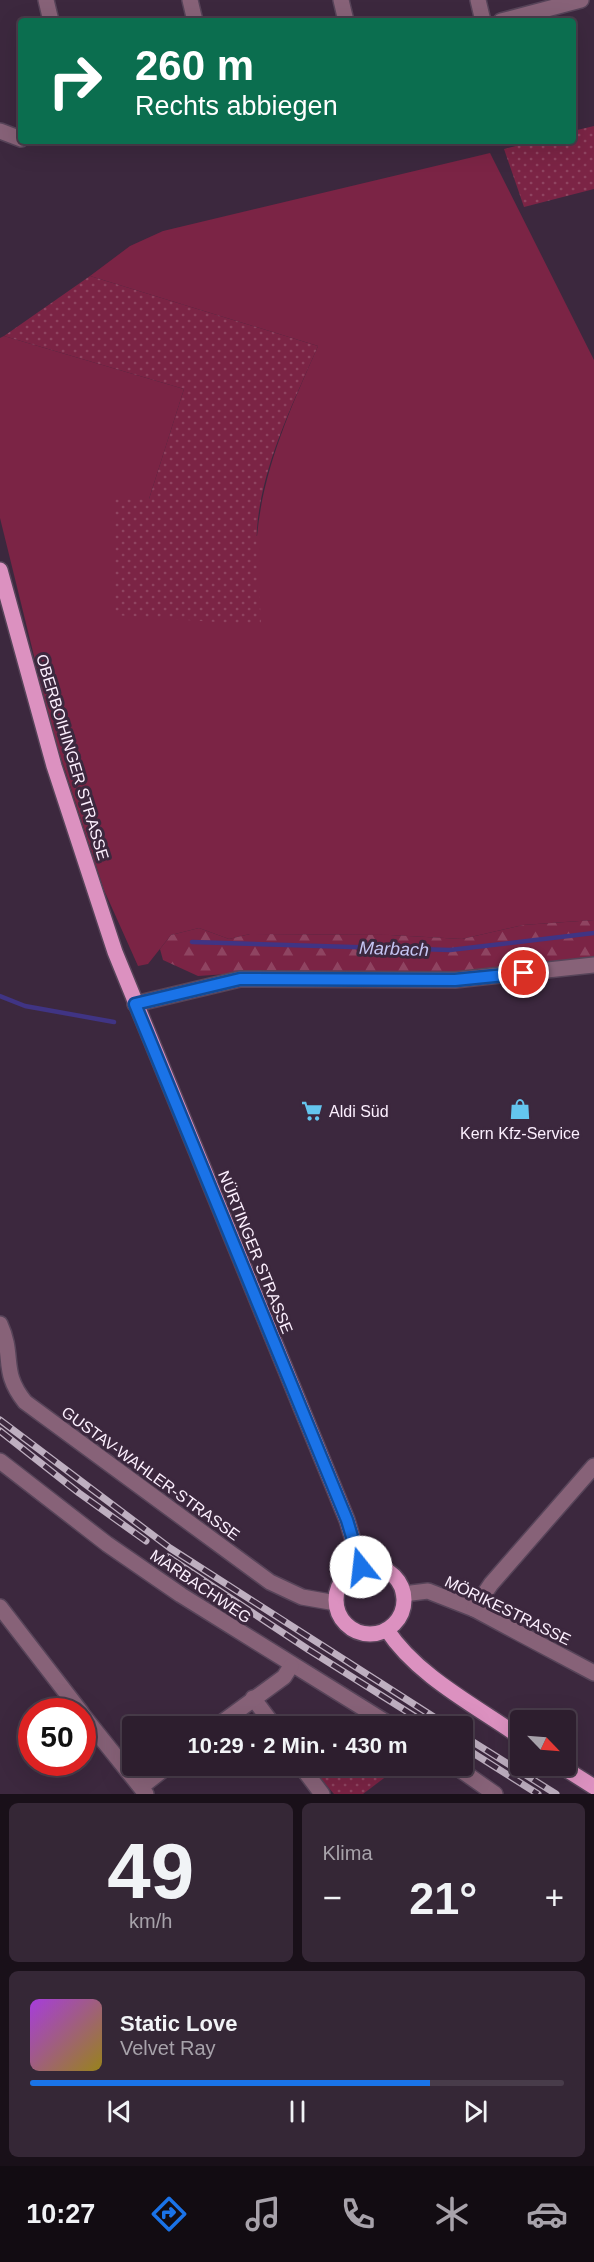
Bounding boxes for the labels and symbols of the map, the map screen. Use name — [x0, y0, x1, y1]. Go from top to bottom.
street label: OBERBOIHINGER STRASSE — [33, 652, 112, 862]
water label: Marbach — [359, 938, 429, 960]
pin — [498, 947, 549, 998]
shop icon: Kern Kfz-Service — [508, 1097, 532, 1121]
supermarket icon: Aldi Süd — [300, 1099, 324, 1123]
place label: Aldi Süd — [329, 1103, 389, 1120]
place label: Kern Kfz-Service — [460, 1125, 580, 1142]
street label: NÜRTINGER STRASSE — [215, 1168, 296, 1336]
street label: GUSTAV-WAHLER-STRASSE — [58, 1403, 243, 1544]
position arrow — [329, 1535, 393, 1599]
street label: MARBACHWEG — [147, 1546, 254, 1627]
street label: MÖRIKESTRASSE — [442, 1573, 573, 1648]
speed limit sign: 50 — [18, 1698, 96, 1776]
north arrow — [510, 1710, 576, 1776]

